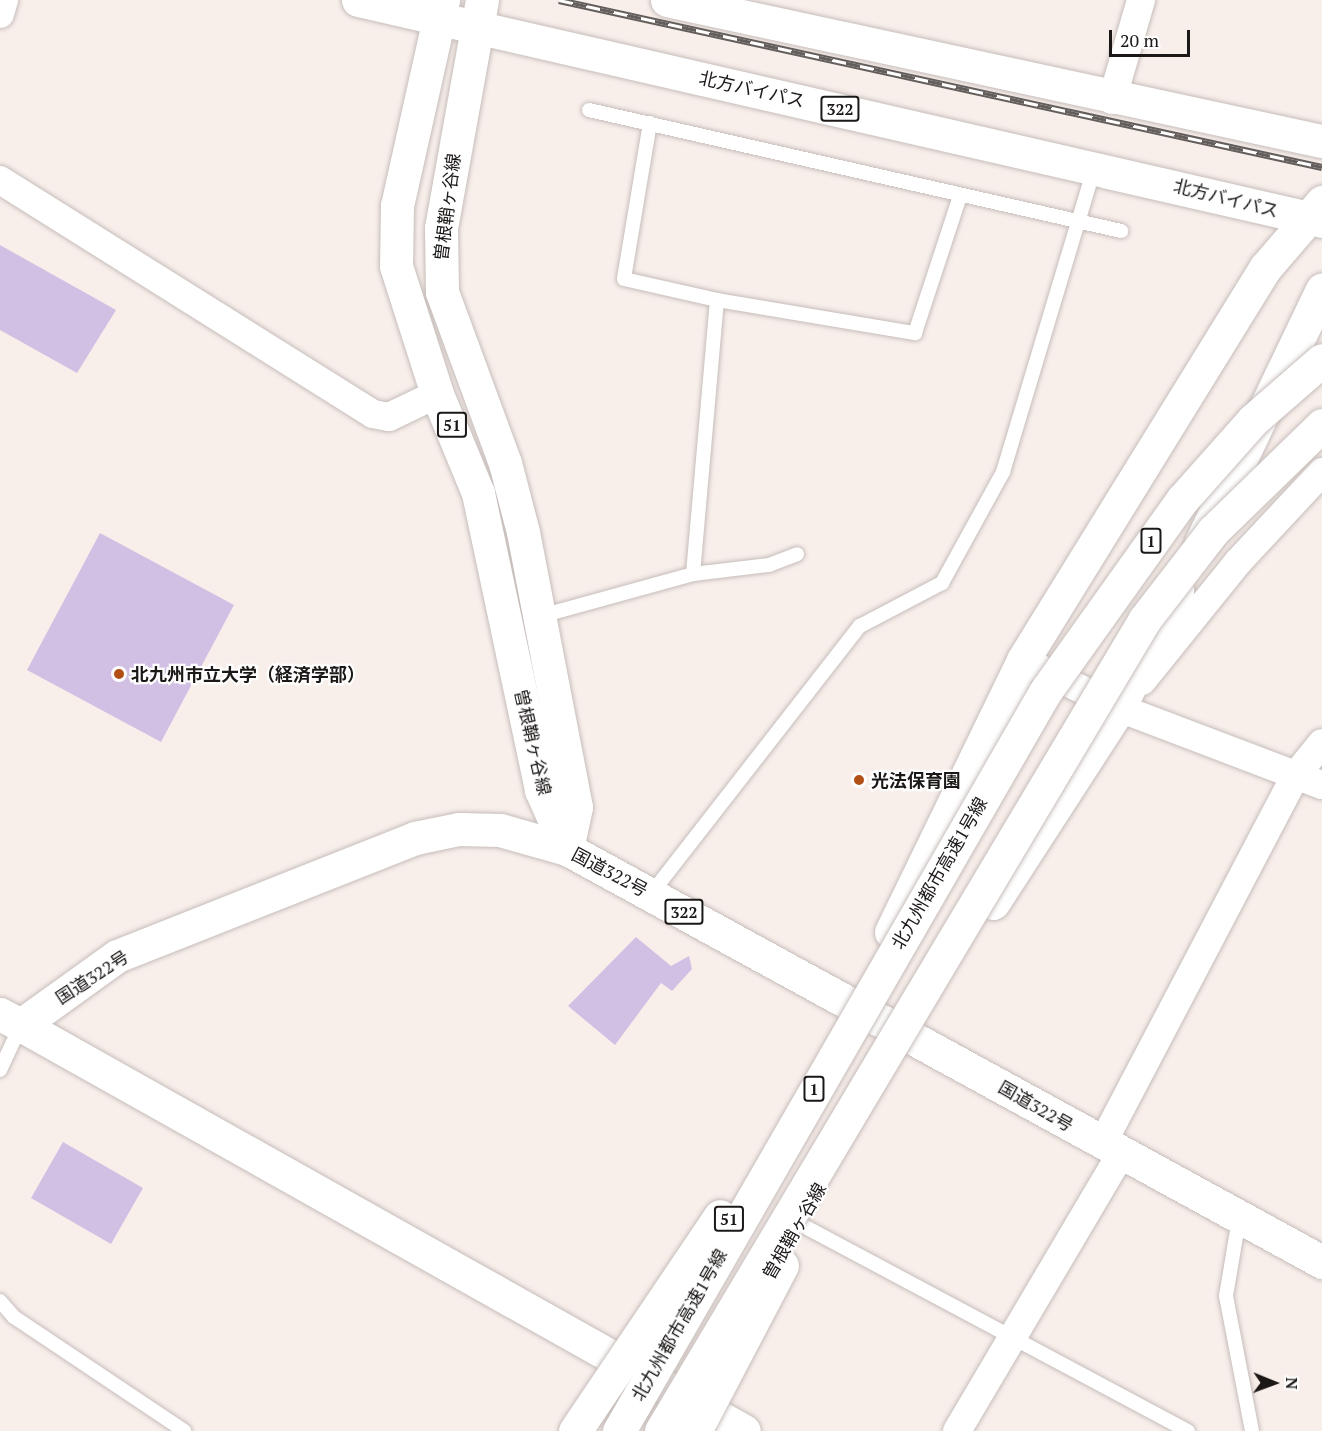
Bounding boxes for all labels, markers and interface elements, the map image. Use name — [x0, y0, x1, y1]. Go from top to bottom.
scale bar — [1112, 18, 1193, 56]
text: 20 m — [1120, 28, 1159, 52]
street label: 北方バイパス — [697, 66, 807, 112]
road number: 322 — [819, 96, 861, 122]
street label: 曽根鞘ヶ谷線 — [430, 152, 464, 262]
street label: 北方バイパス — [1171, 174, 1281, 222]
road number: 51 — [436, 412, 468, 438]
road number: 1 — [1139, 528, 1163, 554]
place label: 北九州市立大学（経済学部） — [131, 663, 365, 685]
marker: 北九州市立大学（経済学部） — [112, 667, 126, 681]
street label: 曽根鞘ヶ谷線 — [510, 687, 556, 797]
place label: 光法保育園 — [871, 769, 961, 791]
marker: 光法保育園 — [852, 773, 866, 787]
street label: 北九州都市高速1号線 — [887, 793, 991, 953]
street label: 国道322号 — [568, 843, 652, 901]
road number: 322 — [663, 899, 705, 925]
street label: 国道322号 — [51, 945, 133, 1009]
road number: 1 — [802, 1076, 826, 1102]
street label: 国道322号 — [995, 1076, 1077, 1136]
street label: 曽根鞘ヶ谷線 — [758, 1179, 830, 1283]
road number: 51 — [712, 1206, 746, 1232]
street label: 北九州都市高速1号線 — [627, 1245, 731, 1405]
north arrow — [1244, 1353, 1304, 1413]
text: N — [1281, 1377, 1303, 1390]

